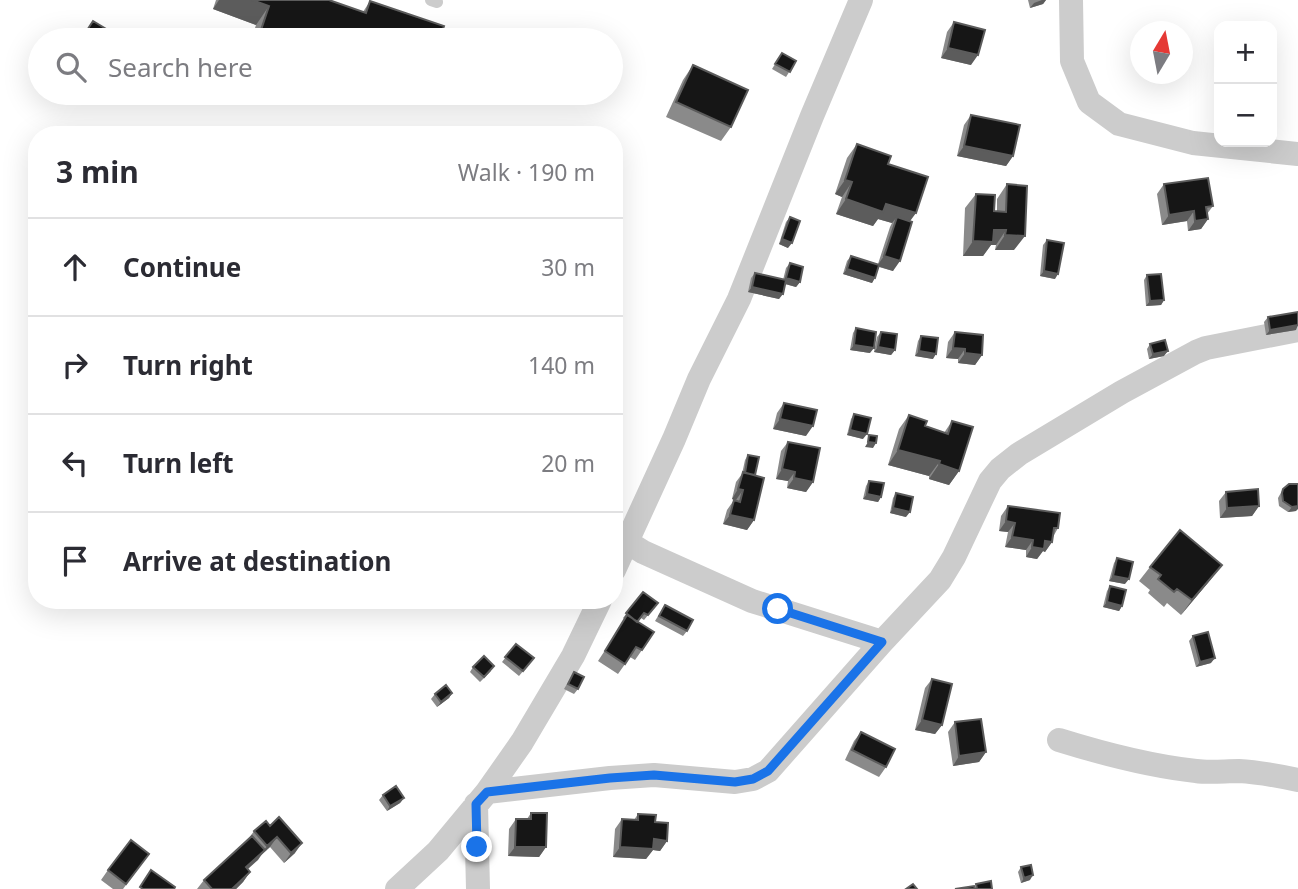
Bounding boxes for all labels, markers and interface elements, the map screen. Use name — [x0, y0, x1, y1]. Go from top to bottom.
north arrow — [1130, 21, 1193, 84]
map controls — [1214, 21, 1277, 147]
button: + — [1214, 21, 1277, 84]
search box — [28, 28, 623, 105]
icon: search — [52, 48, 90, 86]
text: Search here — [108, 49, 253, 85]
button: − — [1214, 84, 1277, 147]
text: 3 min — [56, 151, 139, 192]
text: Walk · 190 m — [458, 156, 595, 188]
icon: ahead — [56, 248, 94, 286]
text: Continue — [123, 249, 241, 285]
text: 30 m — [541, 251, 595, 283]
icon: right — [56, 346, 94, 384]
text: Turn right — [123, 347, 253, 383]
text: 140 m — [528, 349, 595, 381]
icon: left — [56, 444, 94, 482]
text: Turn left — [123, 445, 234, 481]
text: 20 m — [541, 447, 595, 479]
icon: arrive — [56, 542, 94, 580]
text: Arrive at destination — [123, 543, 392, 579]
route start — [762, 593, 793, 624]
route end — [461, 831, 492, 862]

